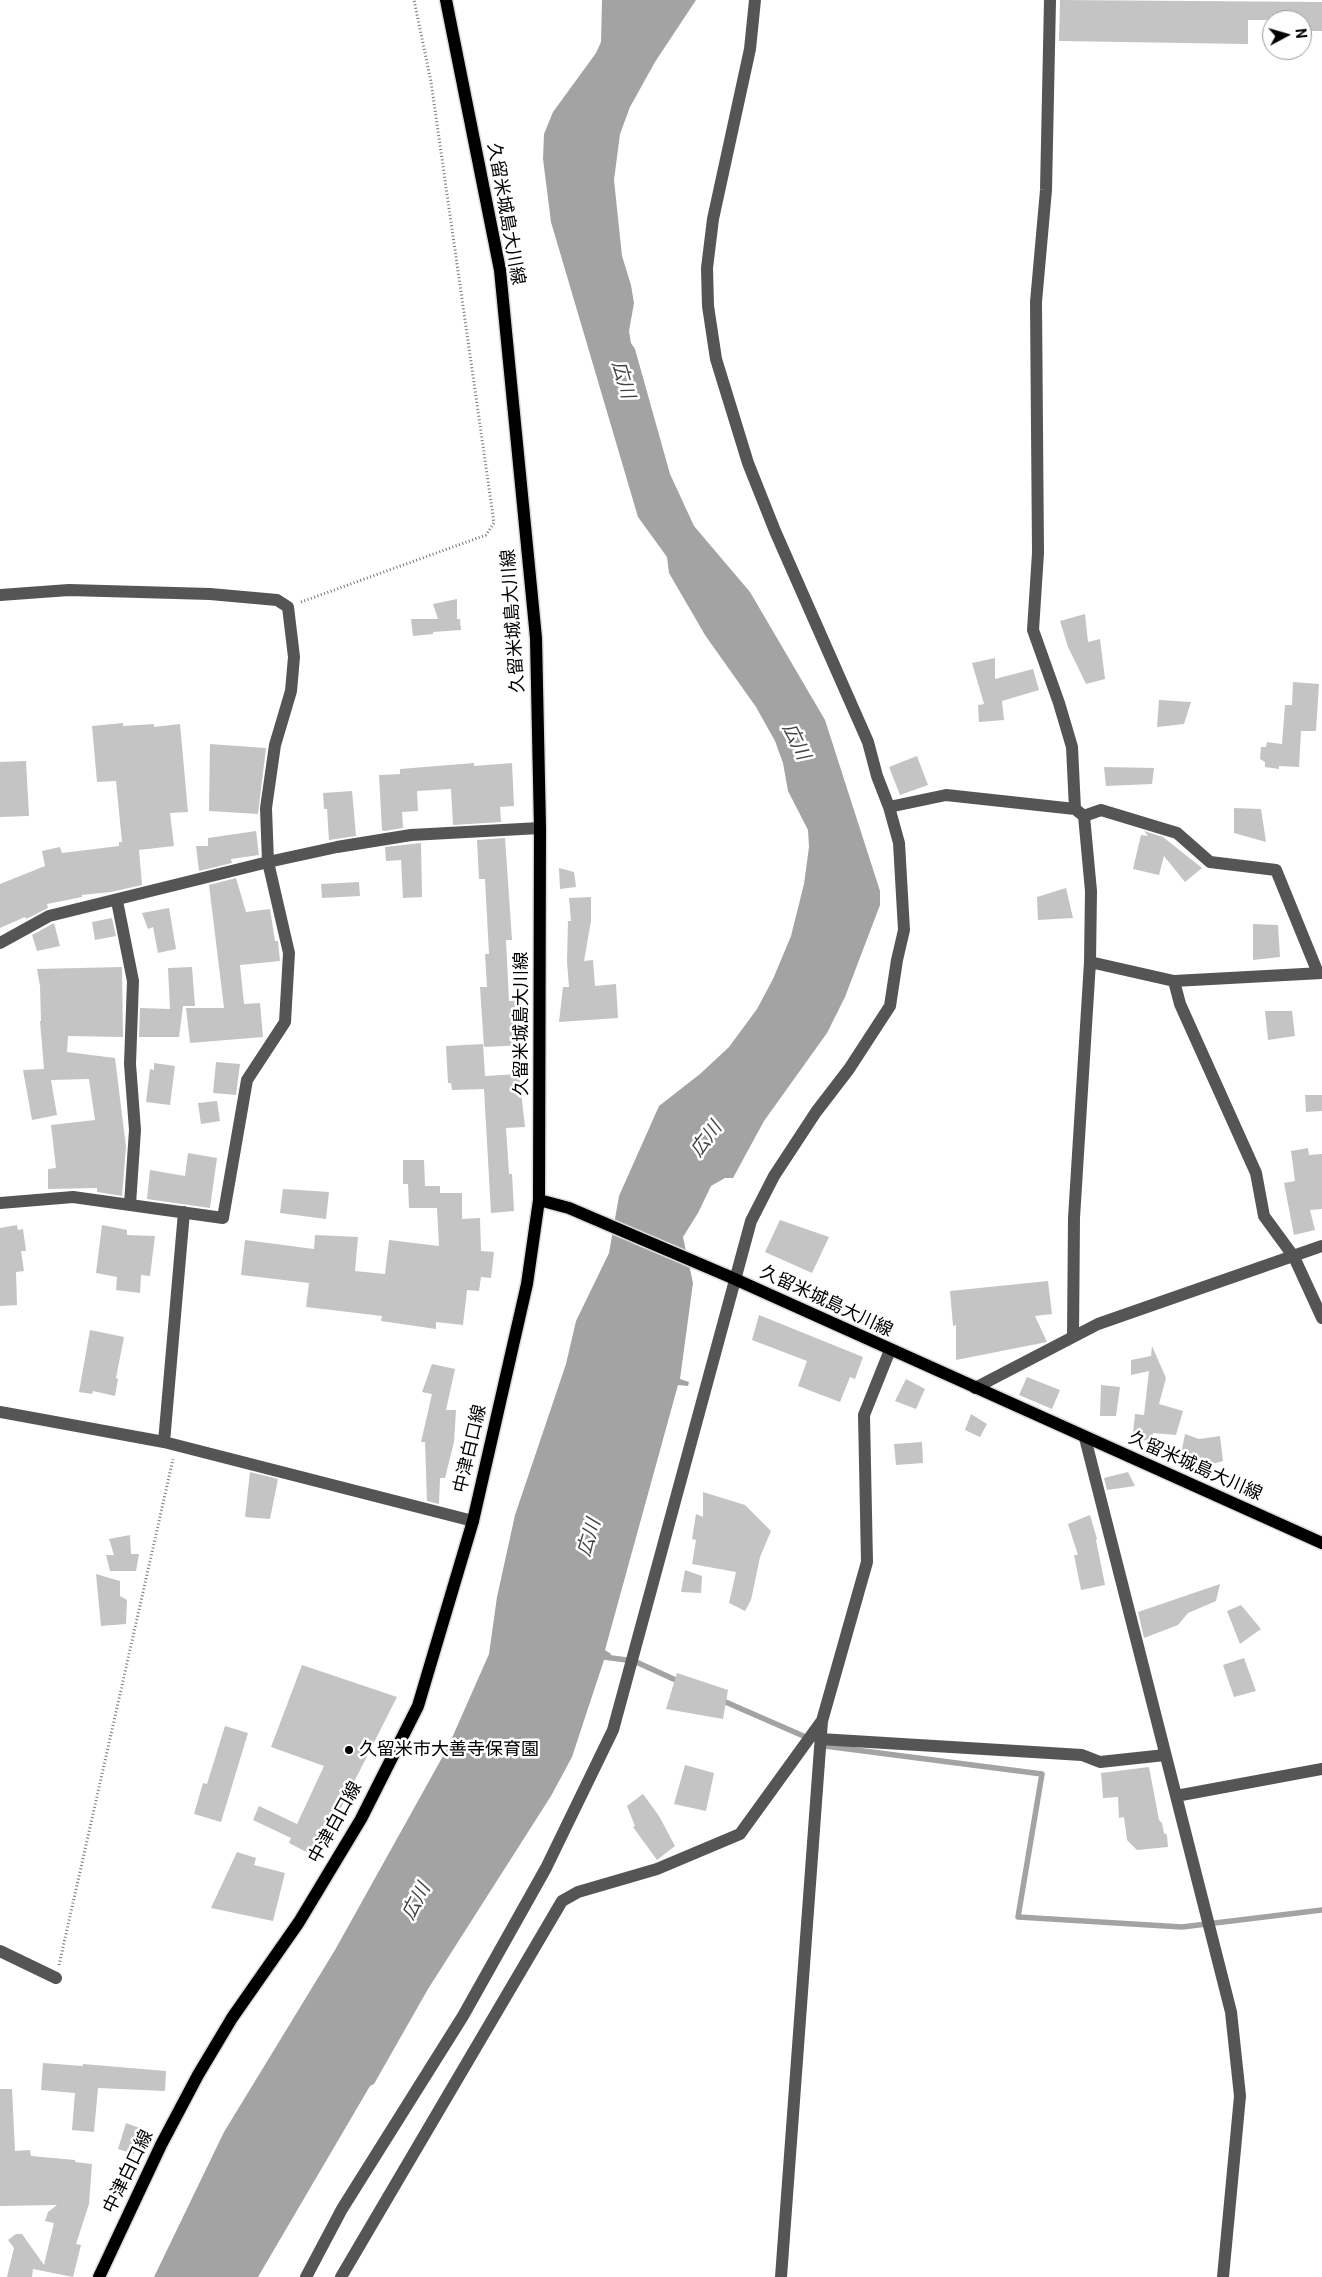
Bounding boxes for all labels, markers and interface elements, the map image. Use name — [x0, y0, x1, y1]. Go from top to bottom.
north arrow — [1262, 10, 1312, 60]
text: N — [1292, 28, 1309, 39]
street label: 久留米城島大川線 — [482, 141, 528, 287]
water label: 広川 — [606, 359, 638, 401]
street label: 久留米城島大川線 — [498, 548, 530, 694]
water label: 広川 — [776, 720, 814, 764]
street label: 久留米城島大川線 — [511, 952, 533, 1096]
water label: 広川 — [686, 1118, 728, 1162]
street label: 久留米城島大川線 — [756, 1262, 896, 1342]
street label: 中津白口線 — [450, 1403, 492, 1495]
street label: 久留米城島大川線 — [1125, 1428, 1265, 1506]
water label: 広川 — [574, 1516, 606, 1560]
place label: 久留米市大善寺保育園 — [359, 1739, 539, 1761]
marker: 久留米市大善寺保育園 — [343, 1744, 355, 1756]
street label: 中津白口線 — [305, 1778, 367, 1868]
water label: 広川 — [398, 1880, 436, 1924]
street label: 中津白口線 — [100, 2127, 158, 2217]

